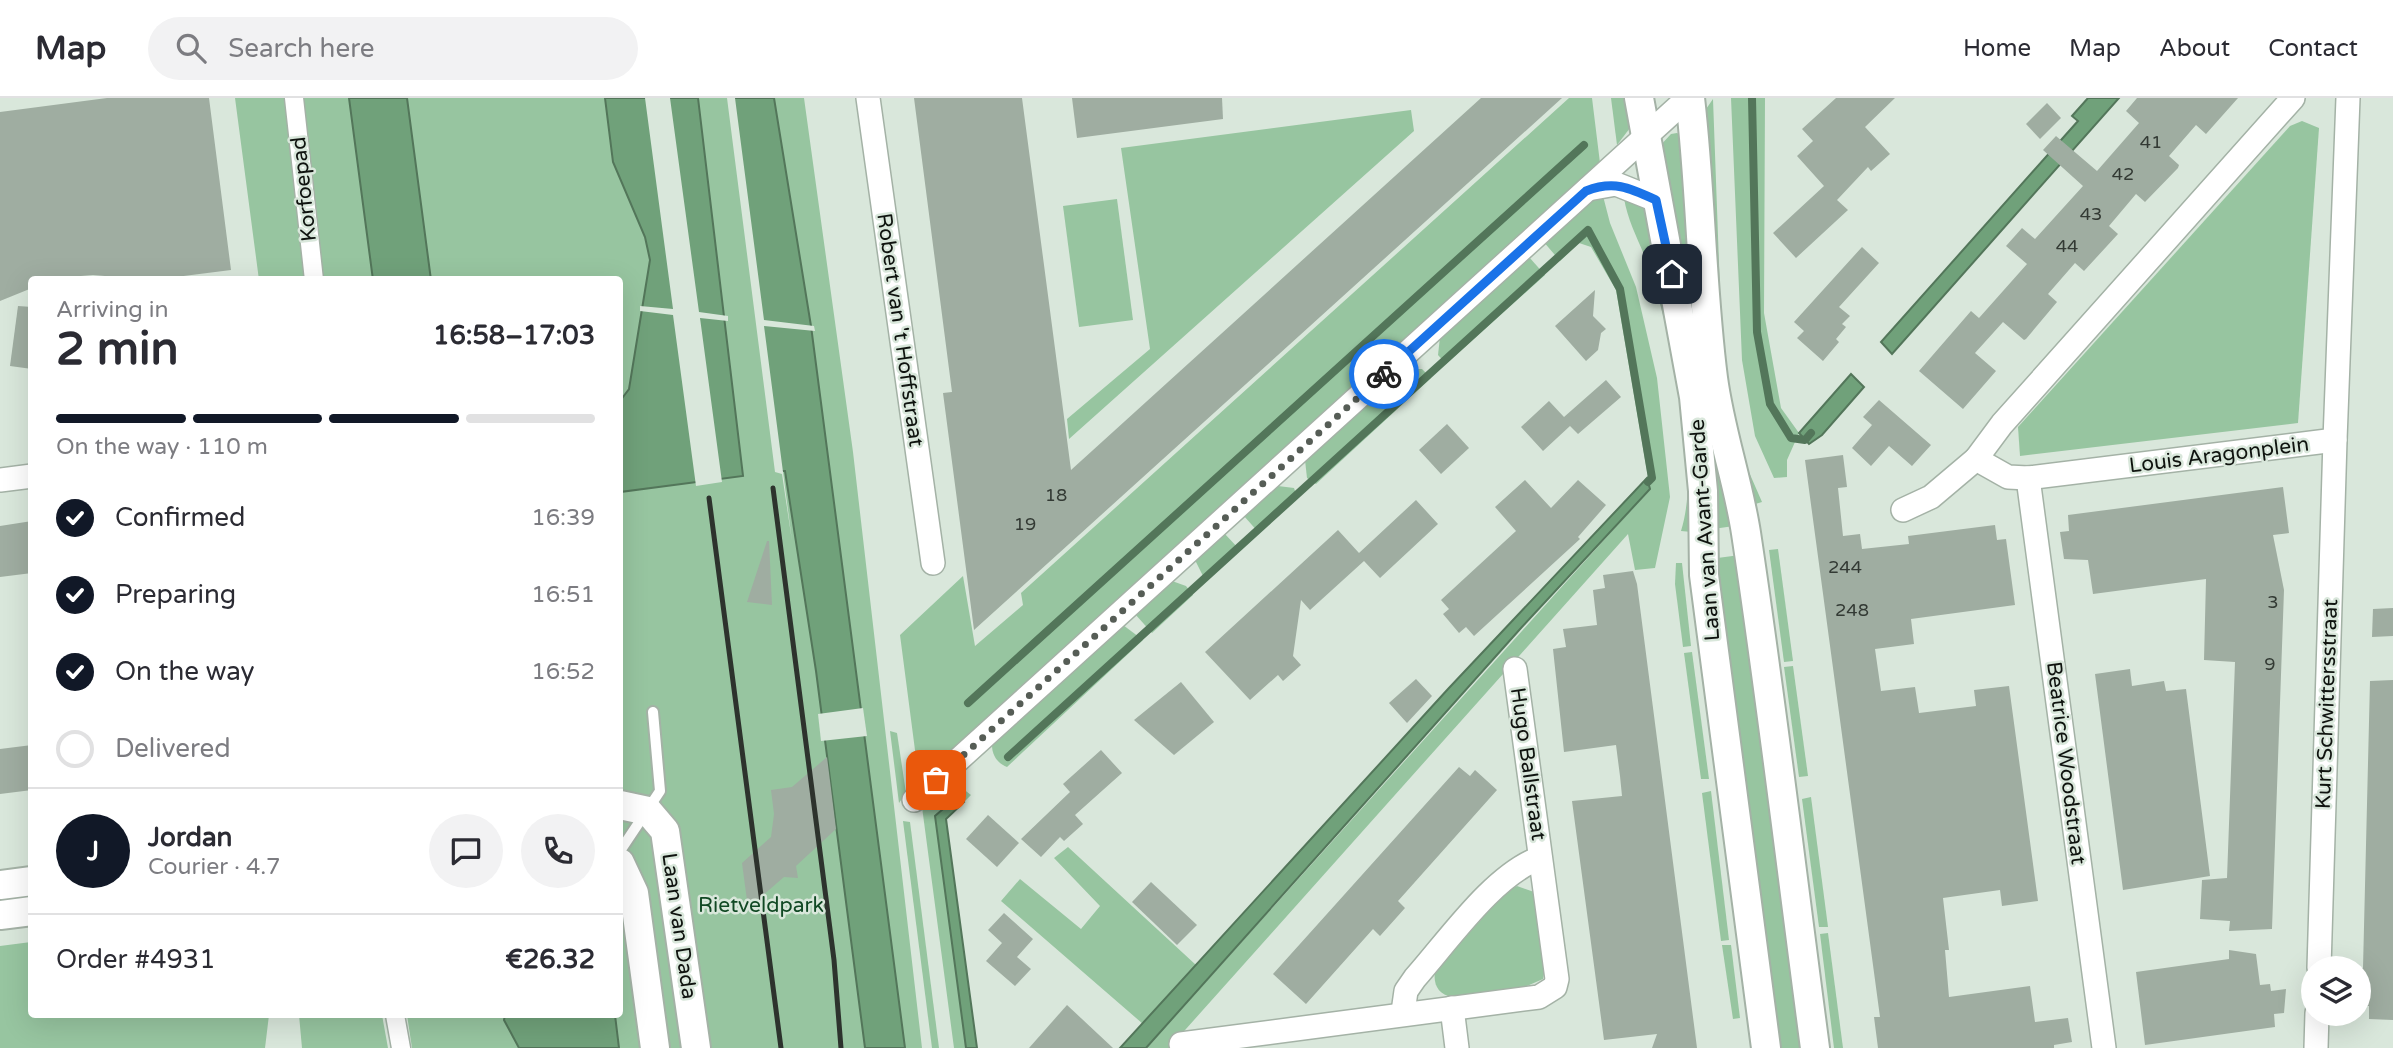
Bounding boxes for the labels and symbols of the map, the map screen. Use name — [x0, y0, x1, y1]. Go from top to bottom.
house number: 41 — [2140, 131, 2162, 153]
street label: Korfoepad — [286, 135, 322, 243]
house number: 42 — [2112, 163, 2134, 185]
house number: 43 — [2080, 203, 2102, 225]
street label: Robert van 't Hoffstraat — [871, 212, 929, 448]
house number: 44 — [2056, 235, 2078, 257]
pin — [1642, 244, 1702, 304]
courier — [1349, 339, 1419, 409]
street label: Laan van Avant-Garde — [1685, 418, 1725, 642]
street label: Louis Aragonplein — [2128, 432, 2310, 478]
house number: 18 — [1045, 484, 1067, 506]
house number: 19 — [1014, 513, 1036, 535]
house number: 244 — [1828, 556, 1862, 578]
house number: 3 — [2267, 591, 2279, 613]
street label: Kurt Schwittersstraat — [2311, 598, 2343, 810]
house number: 248 — [1835, 599, 1869, 621]
house number: 9 — [2264, 653, 2276, 675]
street label: Beatrice Woodstraat — [2041, 660, 2091, 866]
street label: Hugo Ballstraat — [1505, 686, 1551, 842]
pin — [906, 750, 966, 810]
street label: Laan van Dada — [656, 851, 702, 1001]
park label: Rietveldpark — [698, 893, 824, 918]

